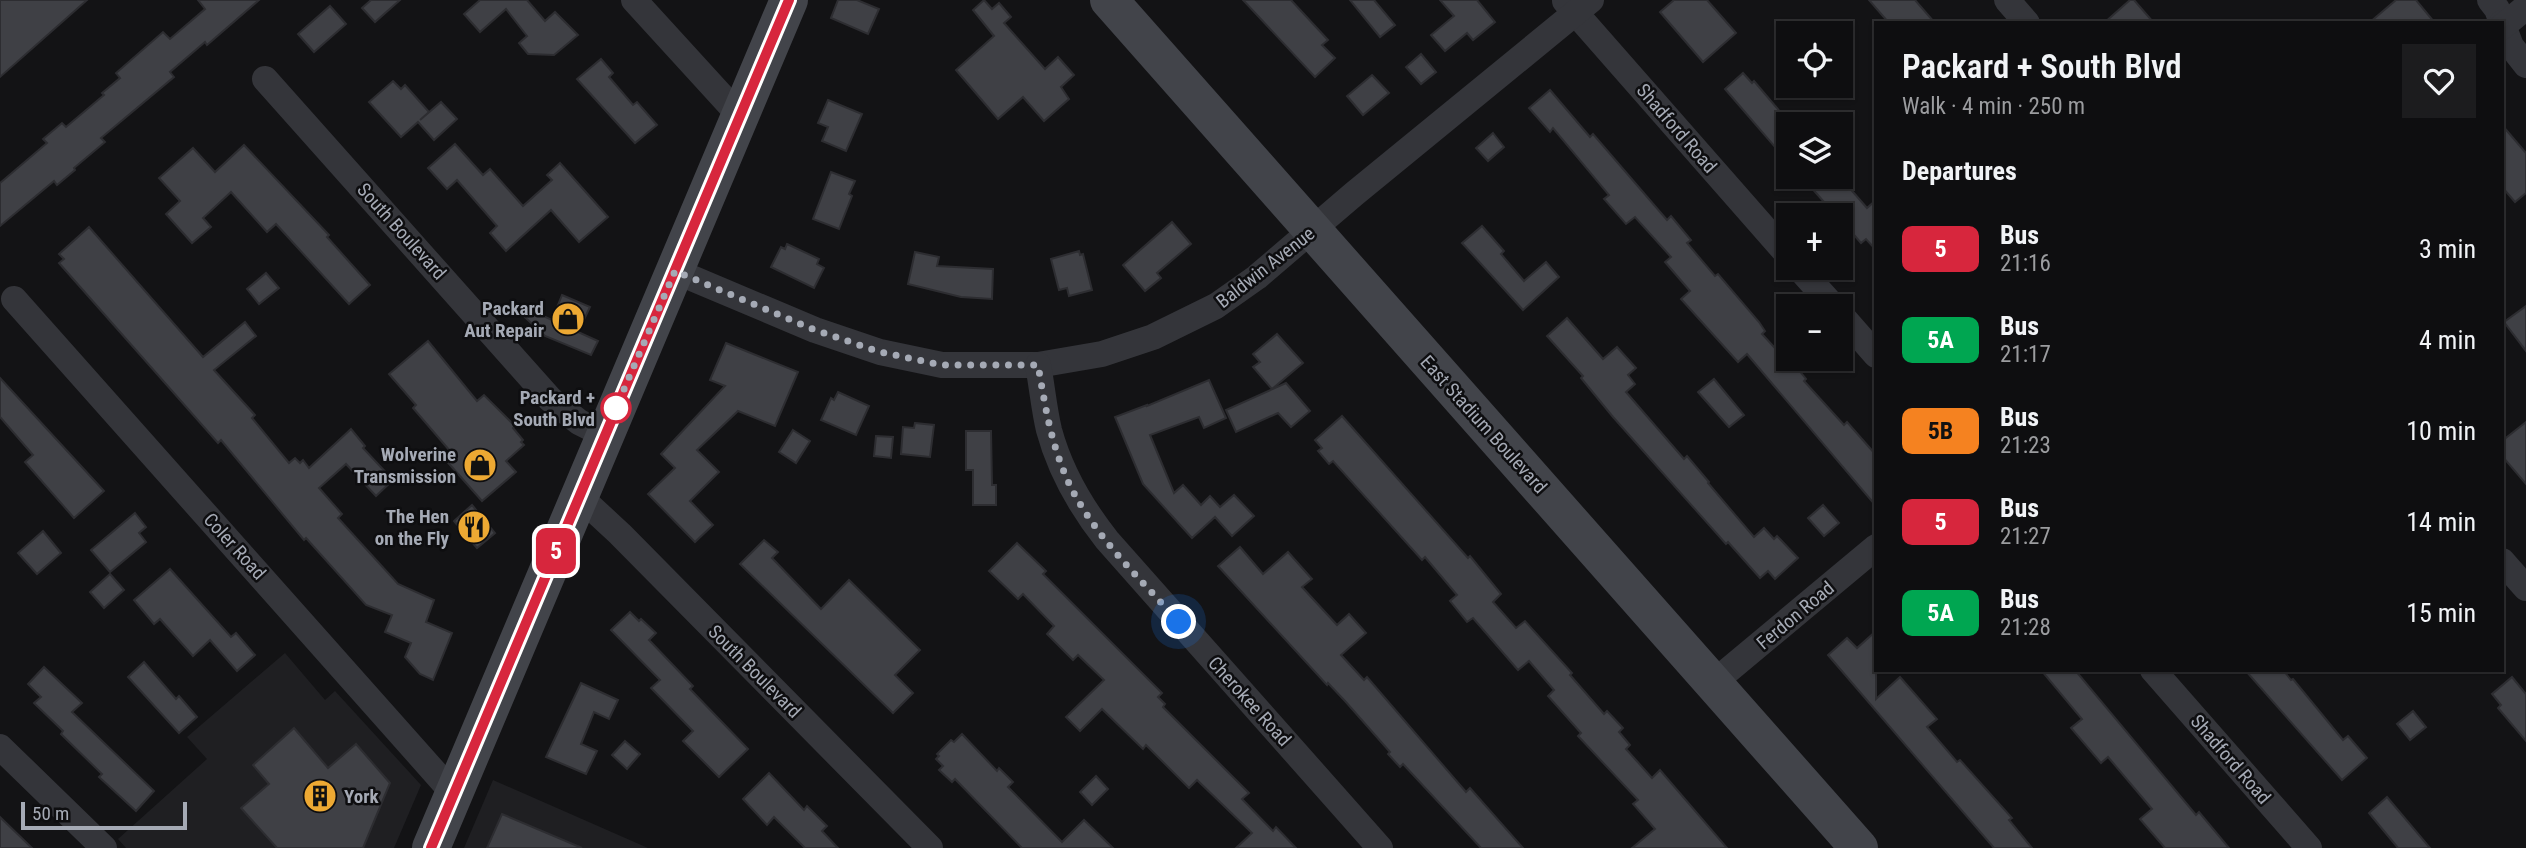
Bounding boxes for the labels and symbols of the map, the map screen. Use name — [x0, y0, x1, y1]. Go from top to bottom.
street label: Shadford Road — [1632, 79, 1722, 178]
street label: South Boulevard — [352, 178, 451, 284]
street label: Baldwin Avenue — [1212, 222, 1319, 313]
place label: Packard Aut Repair — [464, 297, 544, 342]
shop icon: Packard Aut Repair — [549, 300, 587, 338]
street label: East Stadium Boulevard — [1416, 351, 1552, 498]
place label: Packard + South Blvd — [513, 386, 595, 431]
marker: Packard + South Blvd — [601, 393, 631, 423]
place label: Wolverine Transmission — [354, 443, 456, 488]
shop icon: Wolverine Transmission — [461, 446, 499, 484]
place label: The Hen on the Fly — [375, 505, 450, 550]
street label: Coler Road — [199, 508, 271, 584]
restaurant icon: The Hen on the Fly — [455, 508, 493, 546]
line badge: 5 — [533, 528, 579, 574]
street label: Ferdon Road — [1752, 576, 1839, 654]
your location — [1161, 604, 1196, 639]
street label: South Boulevard — [703, 620, 806, 723]
street label: Cherokee Road — [1203, 652, 1296, 751]
street label: Shadford Road — [2186, 710, 2276, 809]
building icon: York — [301, 777, 339, 815]
place label: York — [344, 785, 379, 808]
scale bar — [21, 799, 187, 831]

